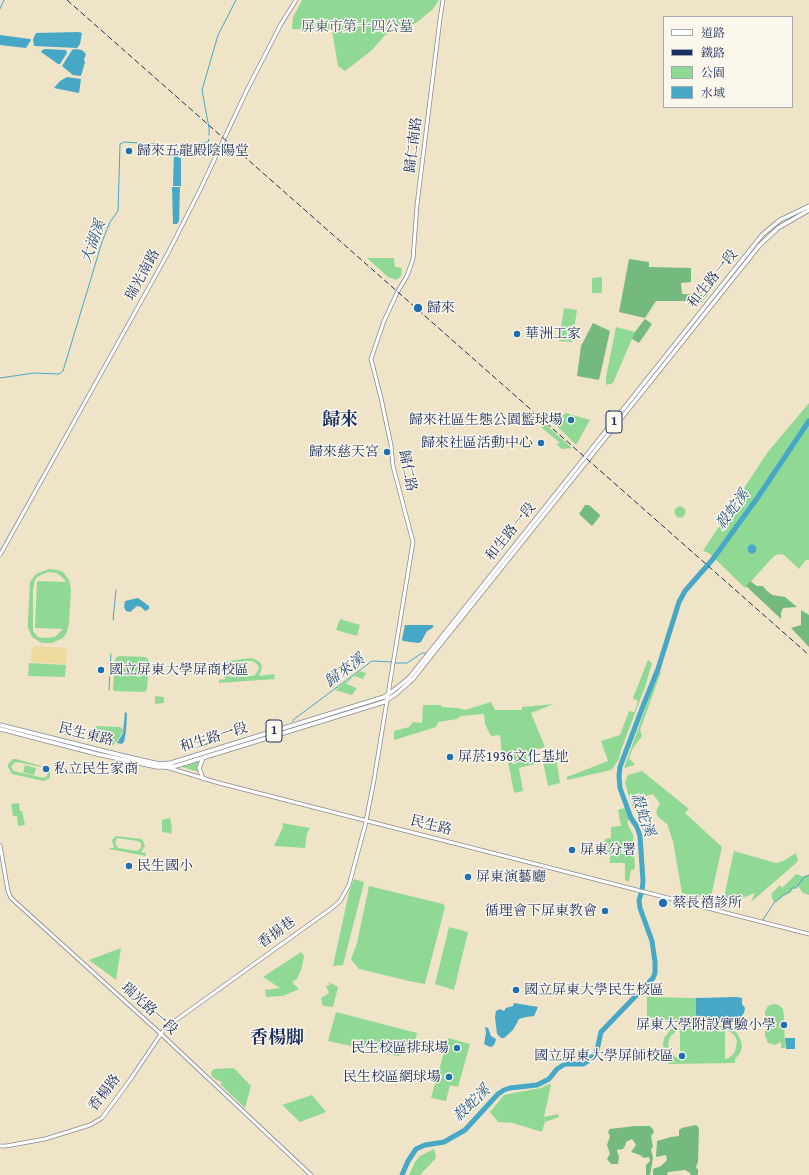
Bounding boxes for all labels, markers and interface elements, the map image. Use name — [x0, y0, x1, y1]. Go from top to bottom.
legend — [663, 16, 793, 108]
park label: 屏東市第十四公墓 — [301, 19, 413, 35]
text: 道路 — [701, 24, 725, 41]
text: 鐵路 — [701, 44, 725, 61]
text: 公園 — [701, 64, 725, 81]
text: 水域 — [701, 84, 725, 101]
street label: 歸仁南路 — [402, 116, 426, 174]
place label: 歸來五龍殿陰陽堂 — [137, 143, 249, 159]
marker: 歸來五龍殿陰陽堂 — [124, 146, 134, 156]
water label: 大湖溪 — [78, 218, 110, 266]
street label: 瑞光南路 — [122, 246, 164, 304]
street label: 和生路一段 — [684, 247, 742, 311]
place label: 歸來 — [427, 300, 455, 316]
marker: 歸來 — [412, 302, 424, 314]
place label: 華洲工家 — [525, 326, 581, 342]
marker: 華洲工家 — [512, 329, 522, 339]
district label: 歸來 — [322, 409, 358, 431]
road number: 1 — [606, 411, 622, 433]
place label: 歸來社區生態公園籃球場 — [409, 412, 563, 428]
marker: 歸來社區生態公園籃球場 — [566, 415, 576, 425]
place label: 歸來社區活動中心 — [421, 435, 533, 451]
marker: 歸來社區活動中心 — [536, 438, 546, 448]
place label: 歸來慈天宮 — [309, 444, 379, 460]
marker: 歸來慈天宮 — [382, 447, 392, 457]
street label: 歸仁路 — [395, 449, 419, 493]
water label: 殺蛇溪 — [712, 487, 754, 533]
street label: 和生路一段 — [482, 500, 540, 564]
water label: 歸來溪 — [322, 650, 368, 692]
place label: 國立屏東大學屏商校區 — [109, 662, 249, 678]
marker: 國立屏東大學屏商校區 — [96, 665, 106, 675]
street label: 民生東路 — [57, 720, 115, 750]
street label: 和生路一段 — [178, 720, 250, 756]
road number: 1 — [266, 720, 282, 742]
place label: 屏菸1936文化基地 — [458, 749, 569, 765]
marker: 屏菸1936文化基地 — [445, 752, 455, 762]
place label: 私立民生家商 — [54, 761, 138, 777]
marker: 私立民生家商 — [41, 764, 51, 774]
water label: 殺蛇溪 — [626, 791, 658, 839]
street label: 民生路 — [409, 813, 453, 839]
place label: 屏東分署 — [580, 842, 636, 858]
marker: 屏東分署 — [567, 845, 577, 855]
place label: 民生國小 — [137, 858, 193, 874]
marker: 民生國小 — [124, 861, 134, 871]
place label: 屏東演藝廳 — [476, 869, 546, 885]
marker: 屏東演藝廳 — [463, 872, 473, 882]
place label: 蔡長禧診所 — [672, 895, 742, 911]
marker: 蔡長禧診所 — [657, 897, 669, 909]
place label: 循理會下屏東教會 — [485, 903, 597, 919]
marker: 循理會下屏東教會 — [600, 906, 610, 916]
street label: 香揚巷 — [255, 914, 299, 952]
street label: 瑞光路一段 — [117, 979, 181, 1039]
place label: 國立屏東大學民生校區 — [524, 982, 664, 998]
marker: 國立屏東大學民生校區 — [511, 985, 521, 995]
place label: 屏東大學附設實驗小學 — [636, 1017, 776, 1033]
marker: 屏東大學附設實驗小學 — [779, 1020, 789, 1030]
district label: 香楊脚 — [250, 1027, 304, 1049]
place label: 民生校區排球場 — [351, 1040, 449, 1056]
marker: 民生校區排球場 — [452, 1043, 462, 1053]
place label: 國立屏東大學屏師校區 — [534, 1048, 674, 1064]
marker: 國立屏東大學屏師校區 — [677, 1051, 687, 1061]
place label: 民生校區網球場 — [343, 1069, 441, 1085]
street label: 香楊路 — [85, 1071, 125, 1115]
marker: 民生校區網球場 — [444, 1072, 454, 1082]
water label: 殺蛇溪 — [450, 1082, 494, 1126]

